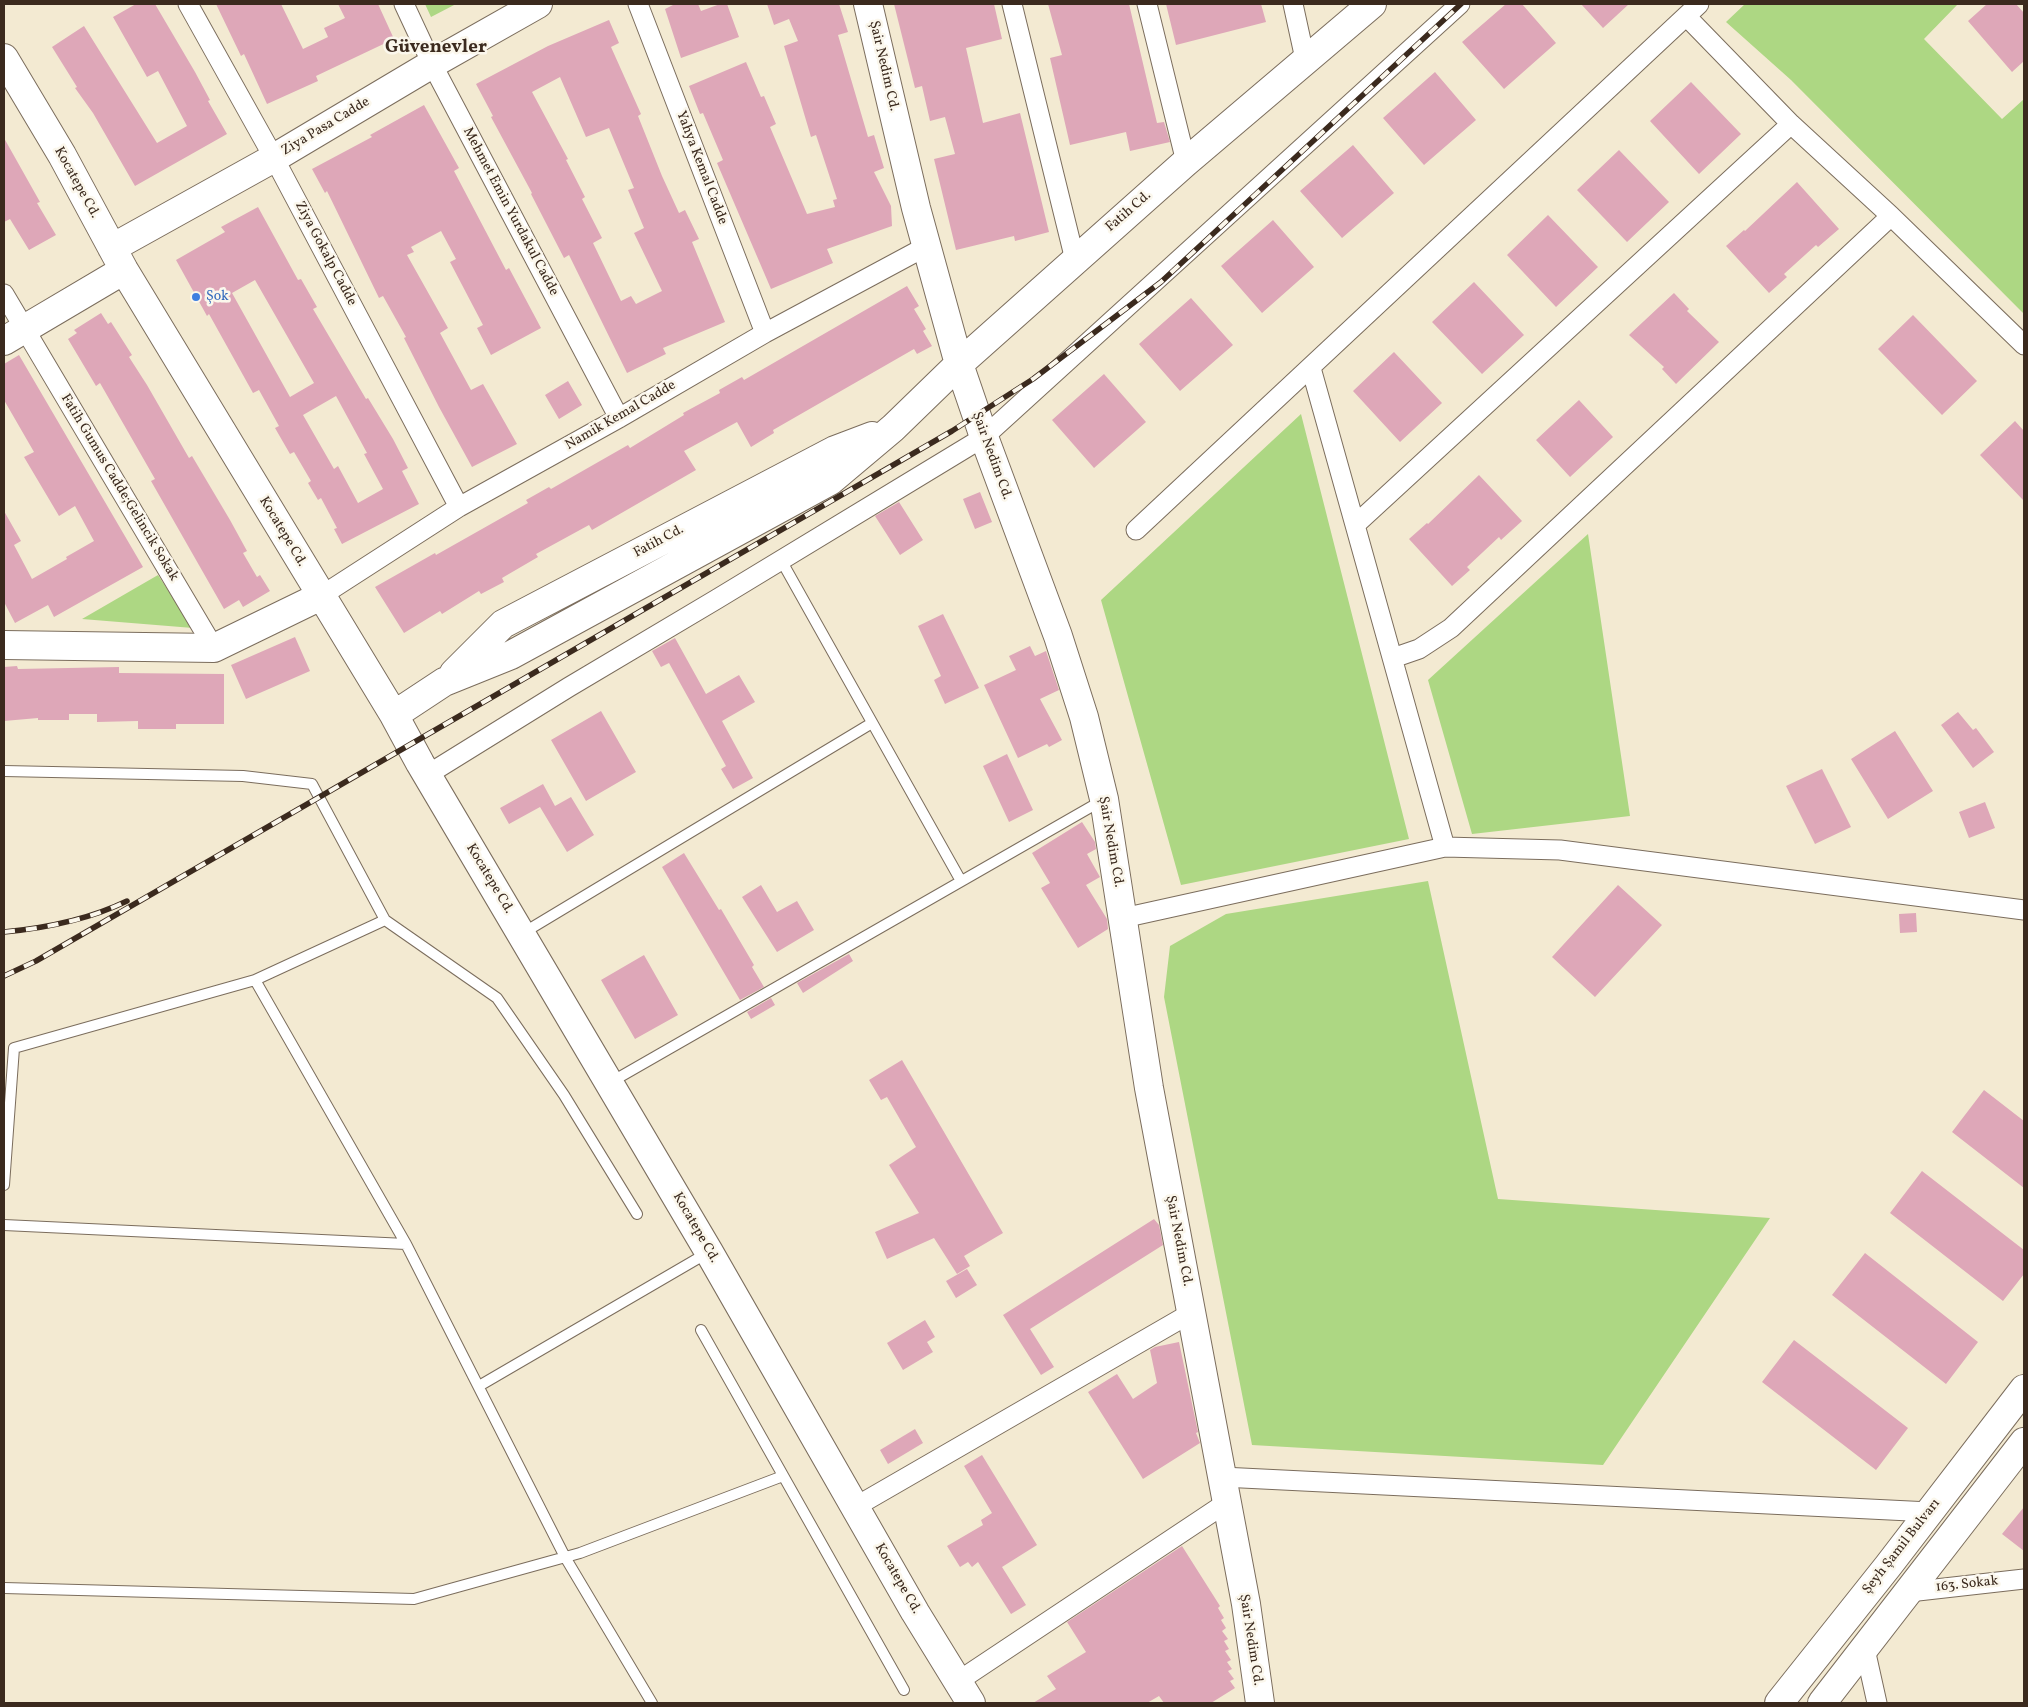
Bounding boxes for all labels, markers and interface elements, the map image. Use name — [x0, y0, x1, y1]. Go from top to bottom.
street label: Şair Nedim Cd. — [864, 19, 902, 113]
district label: Güvenevler — [385, 38, 487, 60]
street label: Ziya Pasa Cadde — [279, 94, 373, 160]
street label: Yahya Kemal Cadde — [672, 109, 730, 227]
street label: Mehmet Emin Yurdakul Cadde — [458, 125, 562, 299]
street label: Kocatepe Cd. — [50, 145, 102, 221]
street label: Fatih Cd. — [1103, 188, 1155, 236]
street label: Ziya Gokalp Cadde — [290, 199, 360, 309]
place label: Şok — [206, 289, 229, 305]
marker: Şok — [190, 291, 202, 303]
street label: Namik Kemal Cadde — [563, 378, 679, 454]
street label: Fatih Gumus Cadde;Gelincik Sokak — [56, 391, 182, 585]
street label: Şair Nedim Cd. — [967, 410, 1015, 502]
street label: Kocatepe Cd. — [255, 494, 309, 570]
street label: Fatih Cd. — [631, 522, 687, 562]
street label: Şair Nedim Cd. — [1094, 795, 1126, 889]
street label: Kocatepe Cd. — [462, 841, 516, 917]
street label: Kocatepe Cd. — [668, 1190, 722, 1266]
street label: Şair Nedim Cd. — [1161, 1194, 1195, 1288]
street label: Şeyh Şamil Bulvarı — [1860, 1496, 1944, 1598]
street label: Kocatepe Cd. — [870, 1541, 924, 1617]
street label: 163. Sokak — [1935, 1573, 1999, 1597]
street label: Şair Nedim Cd. — [1234, 1593, 1266, 1687]

